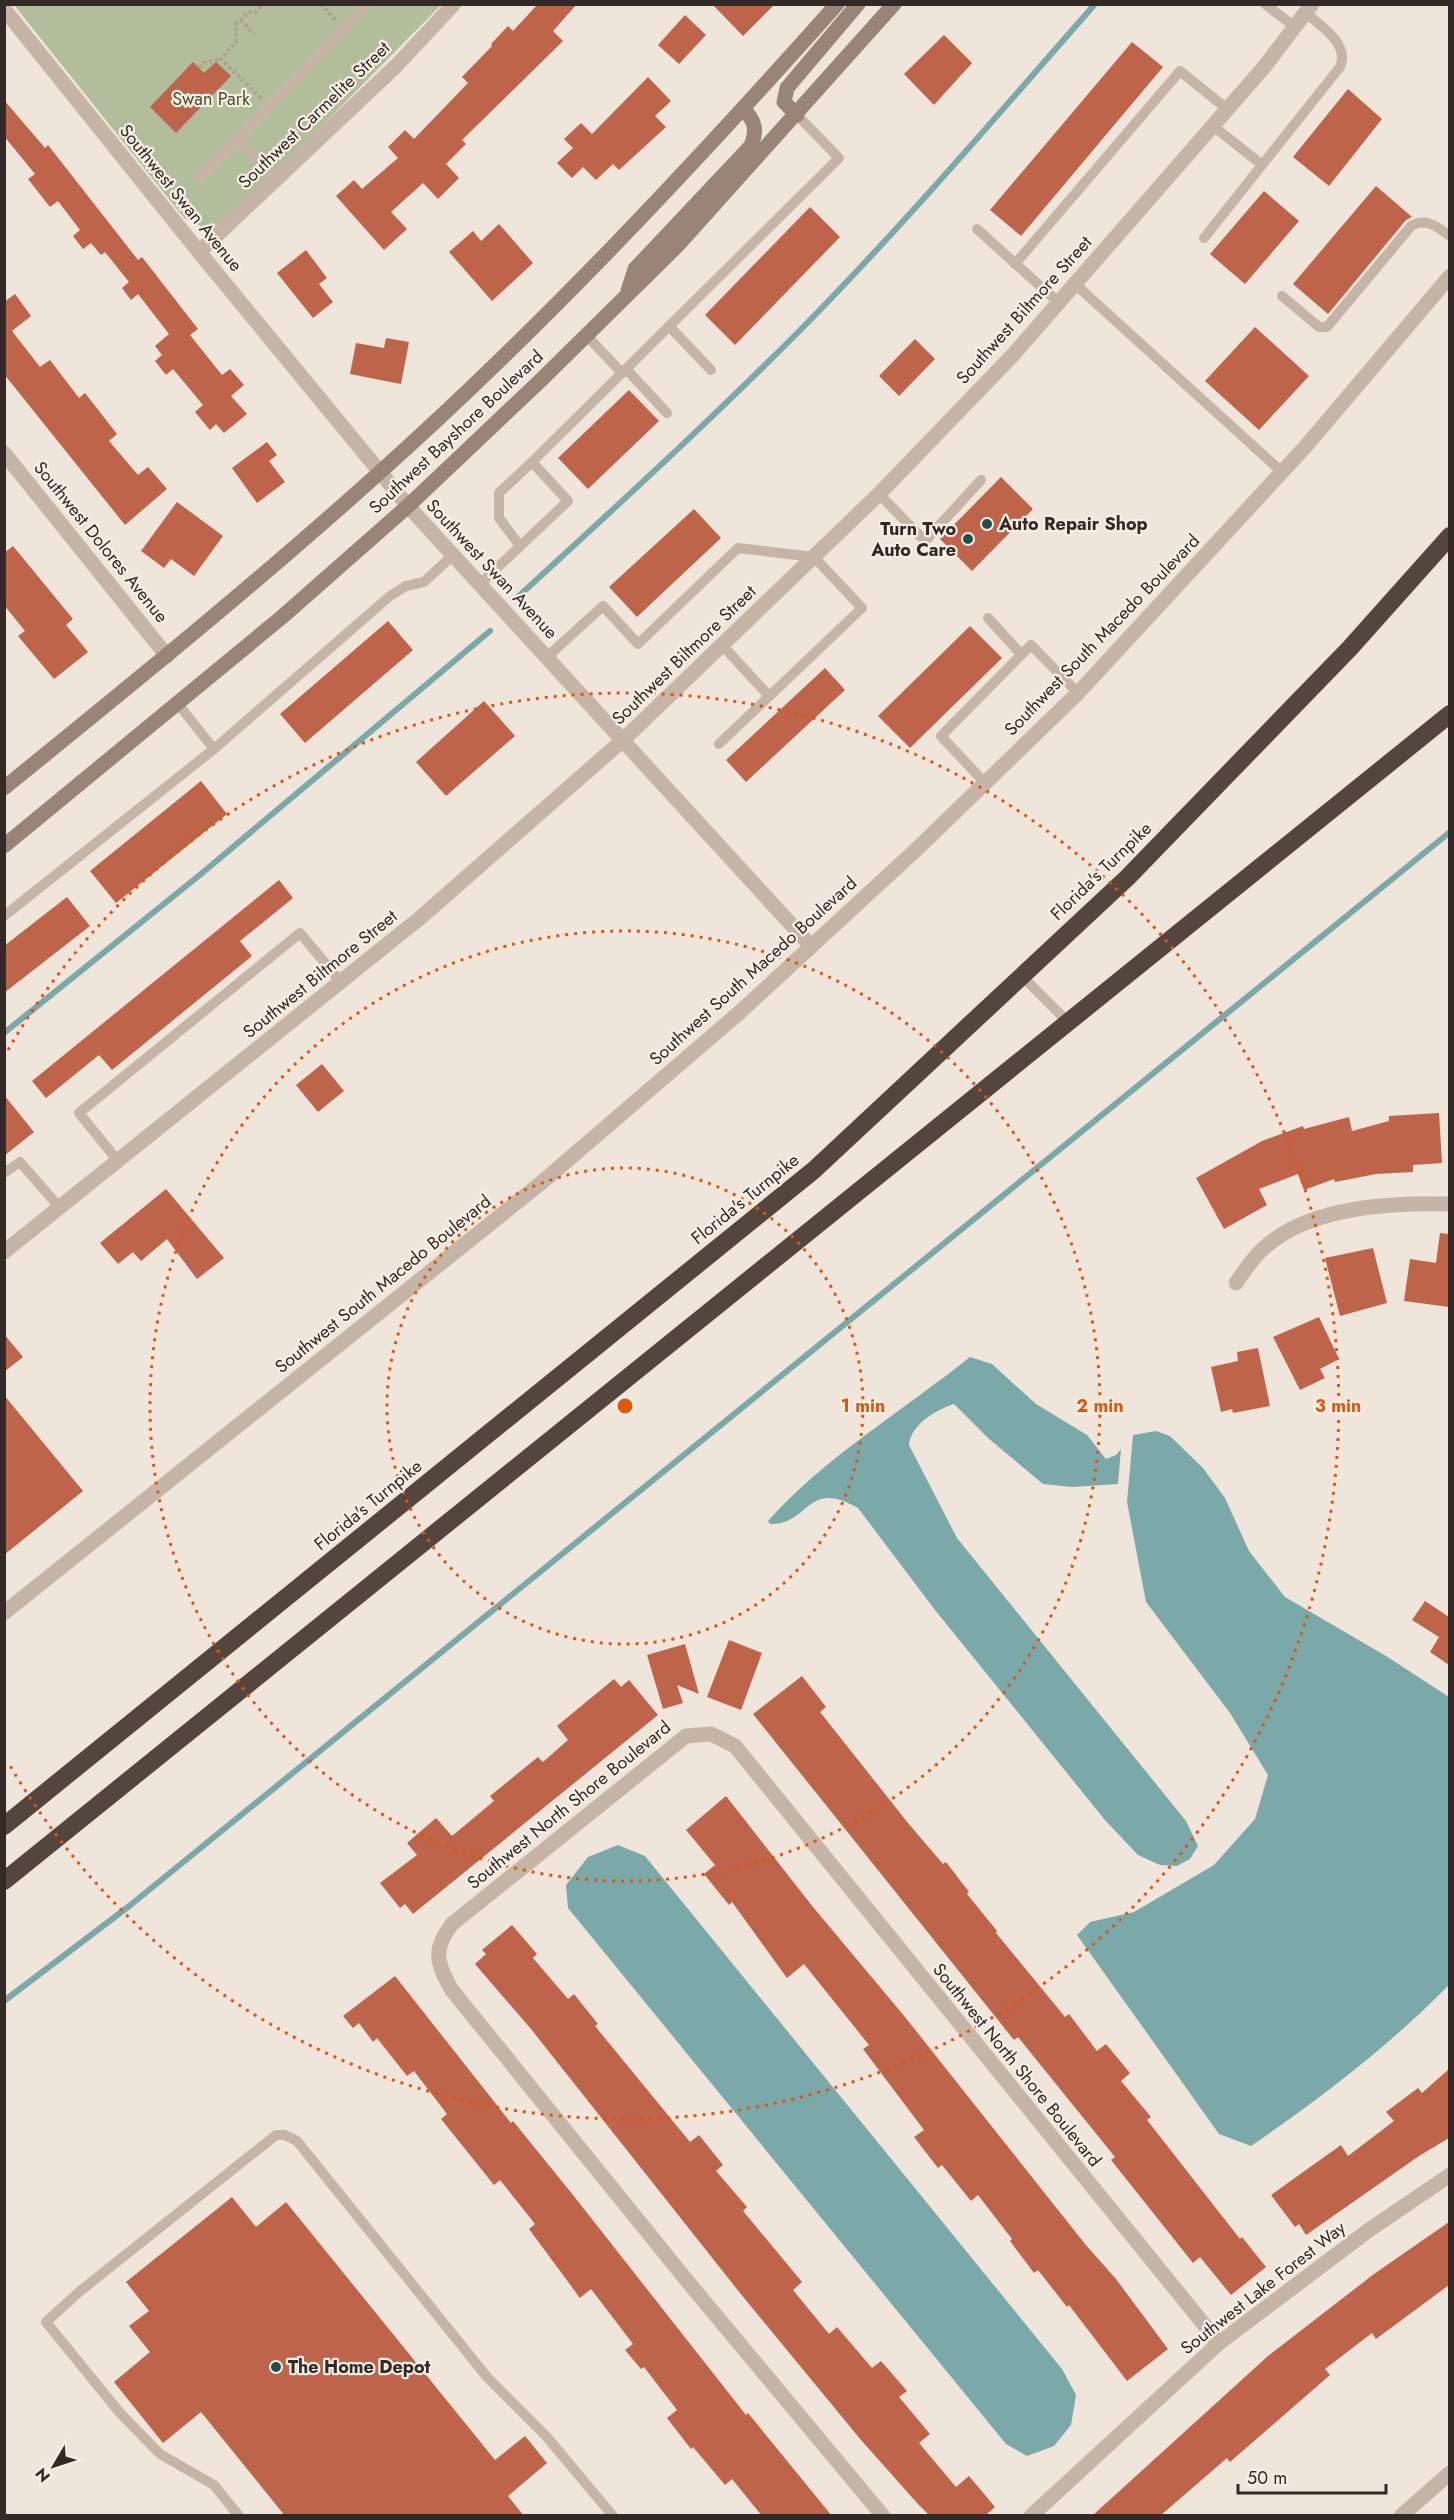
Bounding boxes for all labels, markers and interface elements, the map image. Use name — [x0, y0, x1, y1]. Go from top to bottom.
street label: Southwest Carmelite Street — [232, 35, 396, 195]
park label: Swan Park — [172, 86, 250, 112]
street label: Southwest Swan Avenue — [113, 119, 249, 277]
street label: Southwest Biltmore Street — [950, 230, 1098, 390]
street label: Southwest Bayshore Boulevard — [363, 344, 549, 520]
street label: Southwest Dolores Avenue — [28, 456, 174, 628]
street label: Southwest Swan Avenue — [420, 493, 564, 645]
place label: Auto Repair Shop — [998, 511, 1148, 537]
place label: Turn Two Auto Care — [870, 516, 956, 563]
marker: Auto Repair Shop — [980, 517, 994, 531]
street label: Southwest South Macedo Boulevard — [998, 528, 1206, 742]
marker: Turn Two Auto Care — [961, 532, 975, 546]
street label: Southwest Biltmore Street — [606, 579, 762, 731]
street label: Florida's Turnpike — [1044, 816, 1158, 926]
street label: Southwest South Macedo Boulevard — [643, 871, 863, 1071]
street label: Southwest Biltmore Street — [237, 903, 403, 1044]
street label: Florida's Turnpike — [686, 1147, 804, 1251]
street label: Southwest South Macedo Boulevard — [269, 1188, 497, 1380]
text: 1 min — [841, 1393, 885, 1419]
text: 2 min — [1076, 1393, 1124, 1419]
text: 3 min — [1315, 1393, 1361, 1419]
centre of rings — [615, 1396, 635, 1416]
street label: Florida's Turnpike — [309, 1453, 427, 1557]
street label: Southwest North Shore Boulevard — [462, 1715, 676, 1895]
street label: Southwest North Shore Boulevard — [927, 1958, 1107, 2172]
street label: Southwest Lake Forest Way — [1175, 2215, 1351, 2361]
place label: The Home Depot — [288, 2354, 431, 2380]
marker: The Home Depot — [269, 2360, 283, 2374]
north arrow — [24, 2436, 84, 2496]
scale bar — [1238, 2457, 1386, 2495]
text: N — [30, 2463, 56, 2487]
text: 50 m — [1247, 2465, 1287, 2491]

